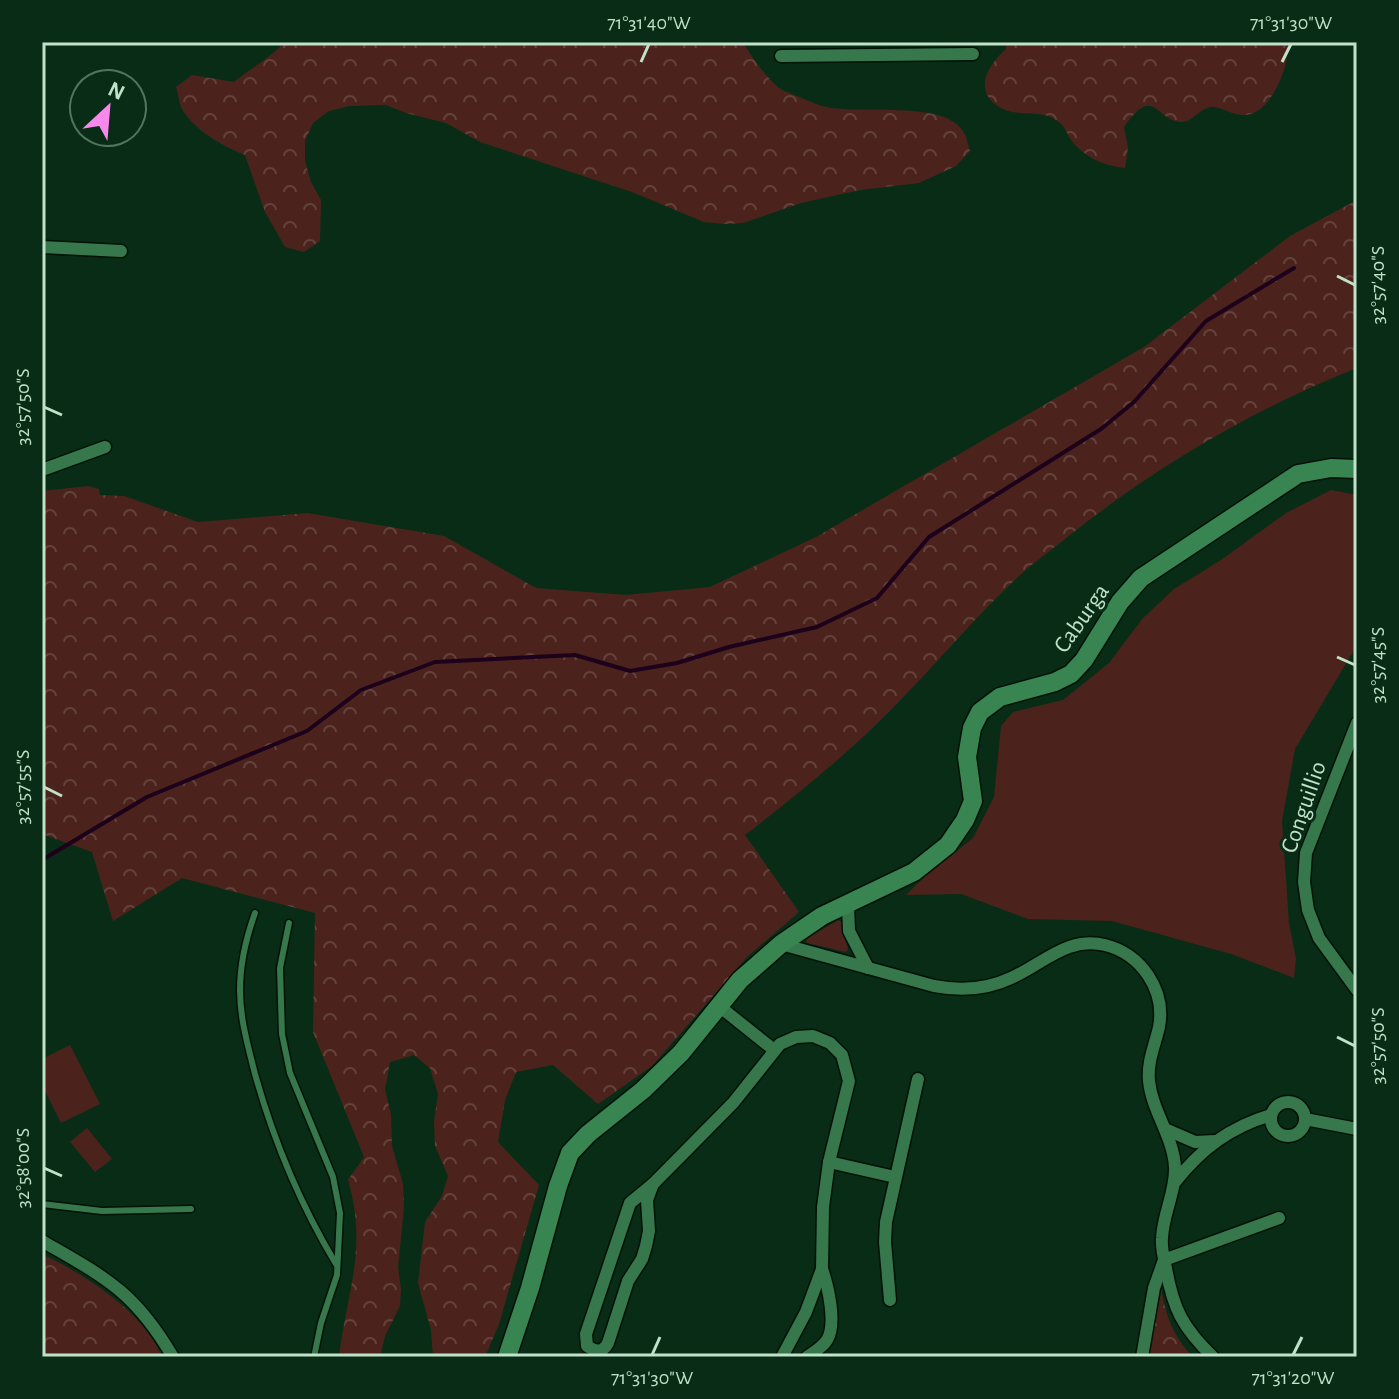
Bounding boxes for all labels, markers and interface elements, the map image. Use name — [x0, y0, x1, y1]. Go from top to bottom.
text: 71°31'40"W — [607, 13, 691, 33]
text: 71°31'30"W — [1250, 13, 1332, 33]
north arrow — [68, 68, 148, 148]
text: N — [105, 78, 128, 104]
text: 32°57'40"S — [1368, 246, 1388, 324]
text: 32°57'50"S — [13, 368, 33, 446]
street label: Caburga — [1050, 580, 1114, 657]
text: 32°57'45"S — [1368, 627, 1388, 703]
text: 32°57'55"S — [13, 750, 33, 824]
street label: Conguillio — [1277, 758, 1331, 856]
text: 32°57'50"S — [1368, 1007, 1388, 1085]
text: 32°58'00"S — [13, 1128, 33, 1208]
text: 71°31'30"W — [611, 1368, 693, 1388]
text: 71°31'20"W — [1252, 1368, 1335, 1388]

